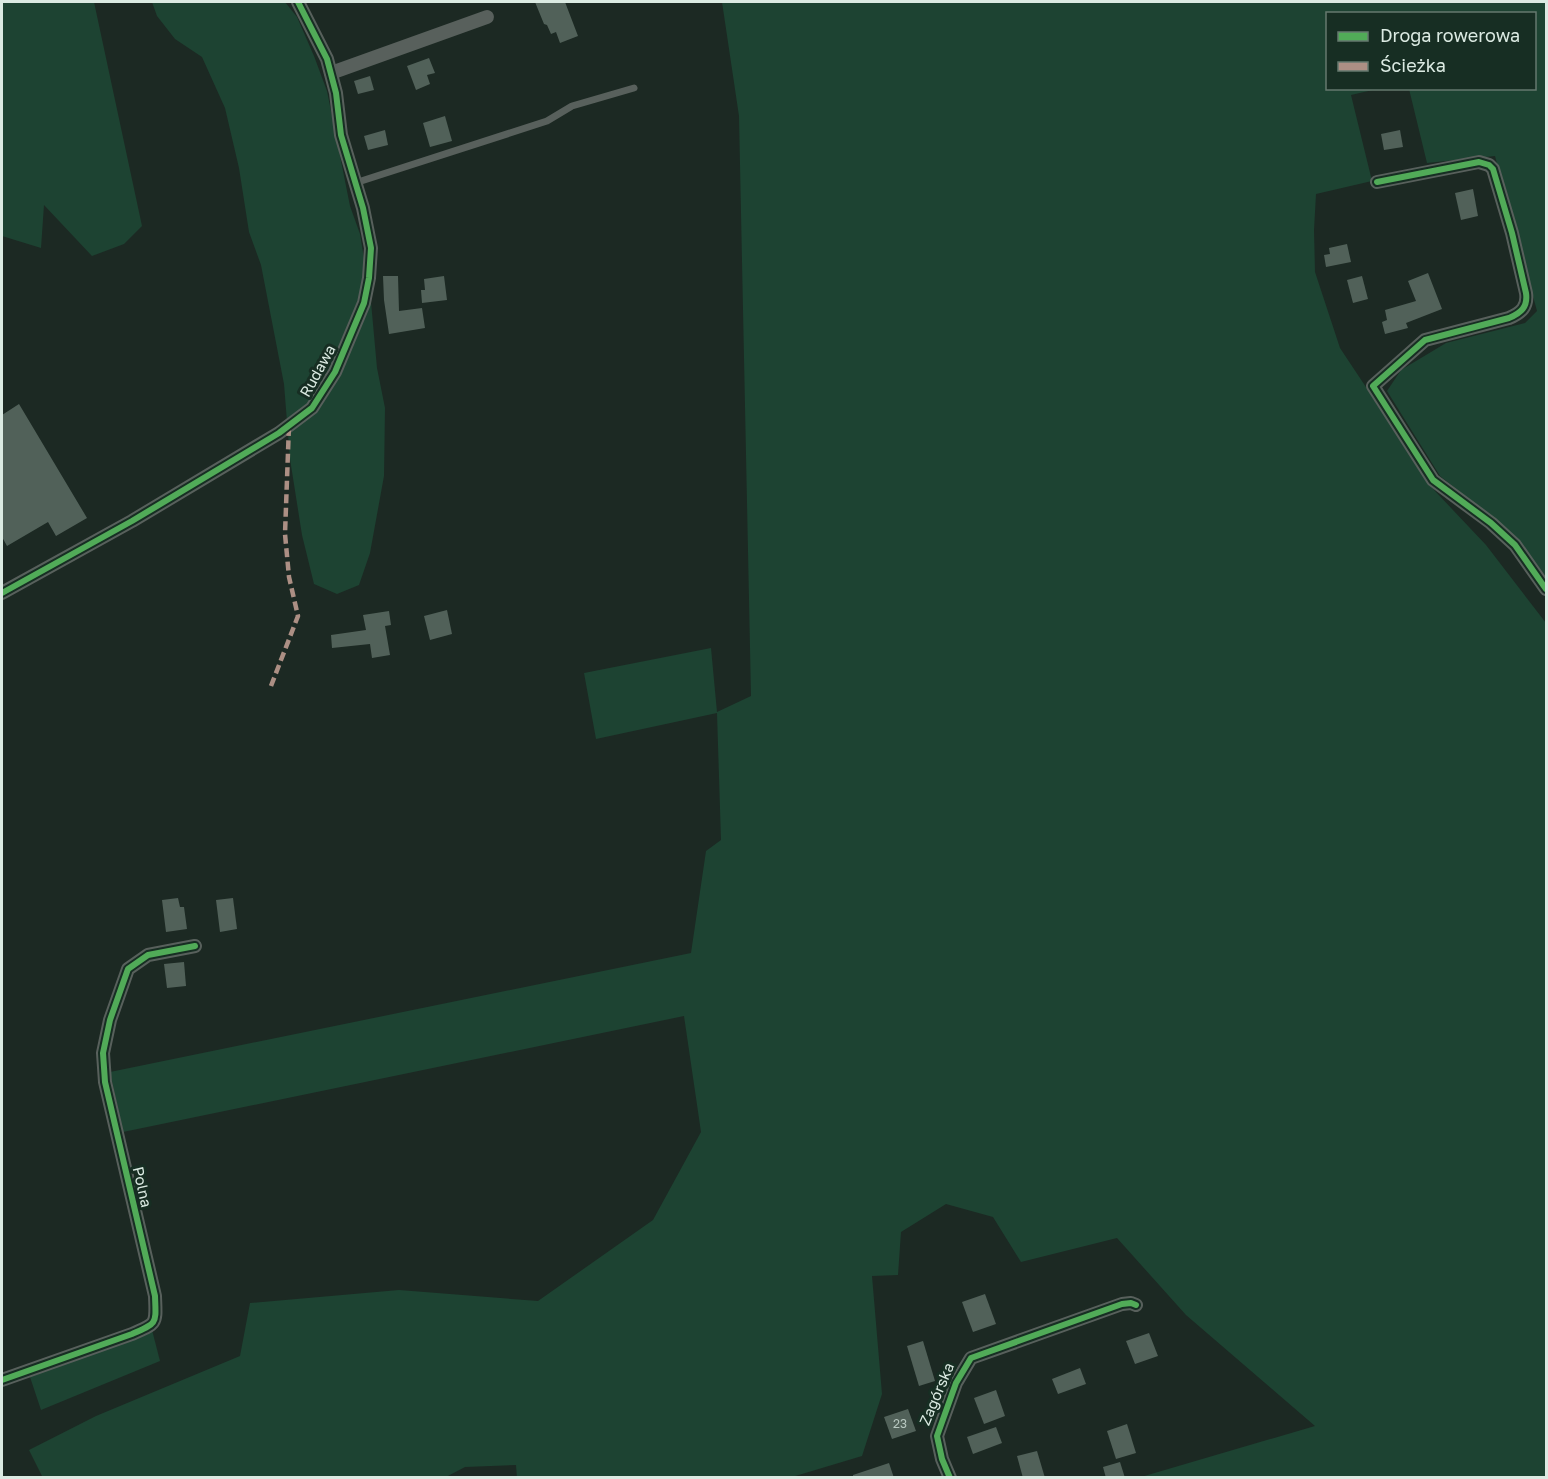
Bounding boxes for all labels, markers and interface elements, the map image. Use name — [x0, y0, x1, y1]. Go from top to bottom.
legend — [1326, 12, 1536, 90]
text: Droga rowerowa — [1380, 24, 1520, 46]
text: Ścieżka — [1380, 54, 1446, 76]
street label: Rudawa — [295, 341, 339, 400]
street label: Polna — [130, 1165, 156, 1209]
street label: Zagórska — [915, 1360, 957, 1428]
house number: 23 — [893, 1416, 907, 1431]

